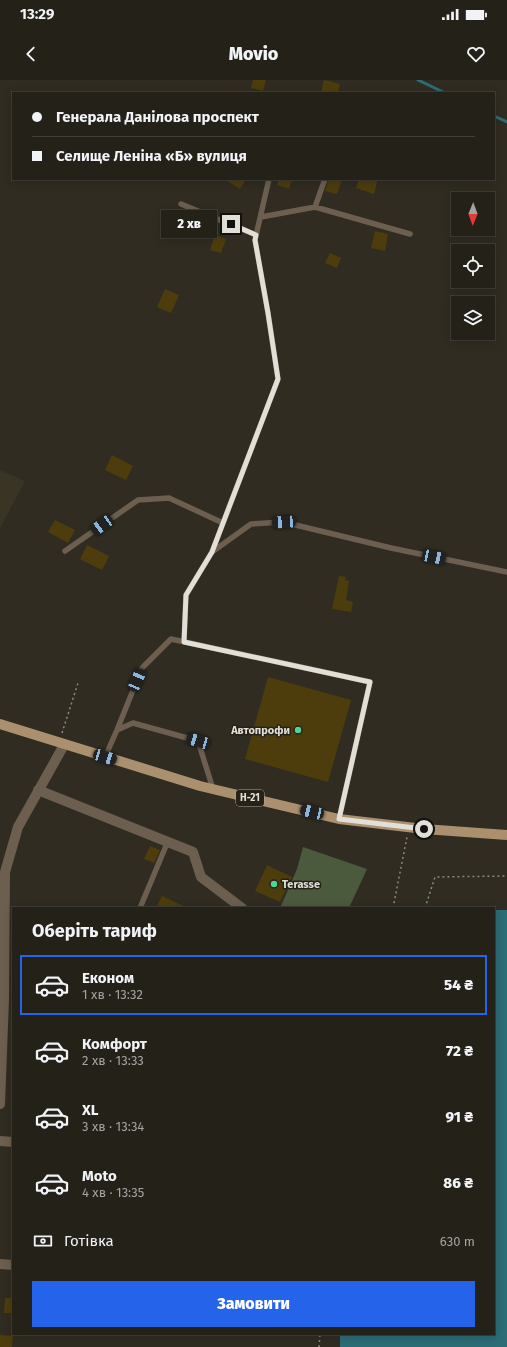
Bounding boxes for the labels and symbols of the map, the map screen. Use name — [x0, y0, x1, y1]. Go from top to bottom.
north arrow — [451, 192, 495, 236]
callout: 2 хв — [161, 210, 217, 238]
route end — [222, 215, 240, 233]
car — [89, 513, 115, 537]
car — [272, 515, 296, 529]
car — [421, 549, 447, 565]
car — [127, 667, 147, 693]
place label: Автопрофи — [230, 724, 290, 737]
marker: Автопрофи — [293, 725, 303, 735]
car — [185, 732, 211, 750]
car — [92, 748, 118, 766]
road number: Н-21 — [236, 790, 264, 806]
car — [299, 803, 325, 821]
route start — [415, 820, 433, 838]
place label: Terasse — [282, 878, 320, 891]
marker: Terasse — [269, 879, 279, 889]

